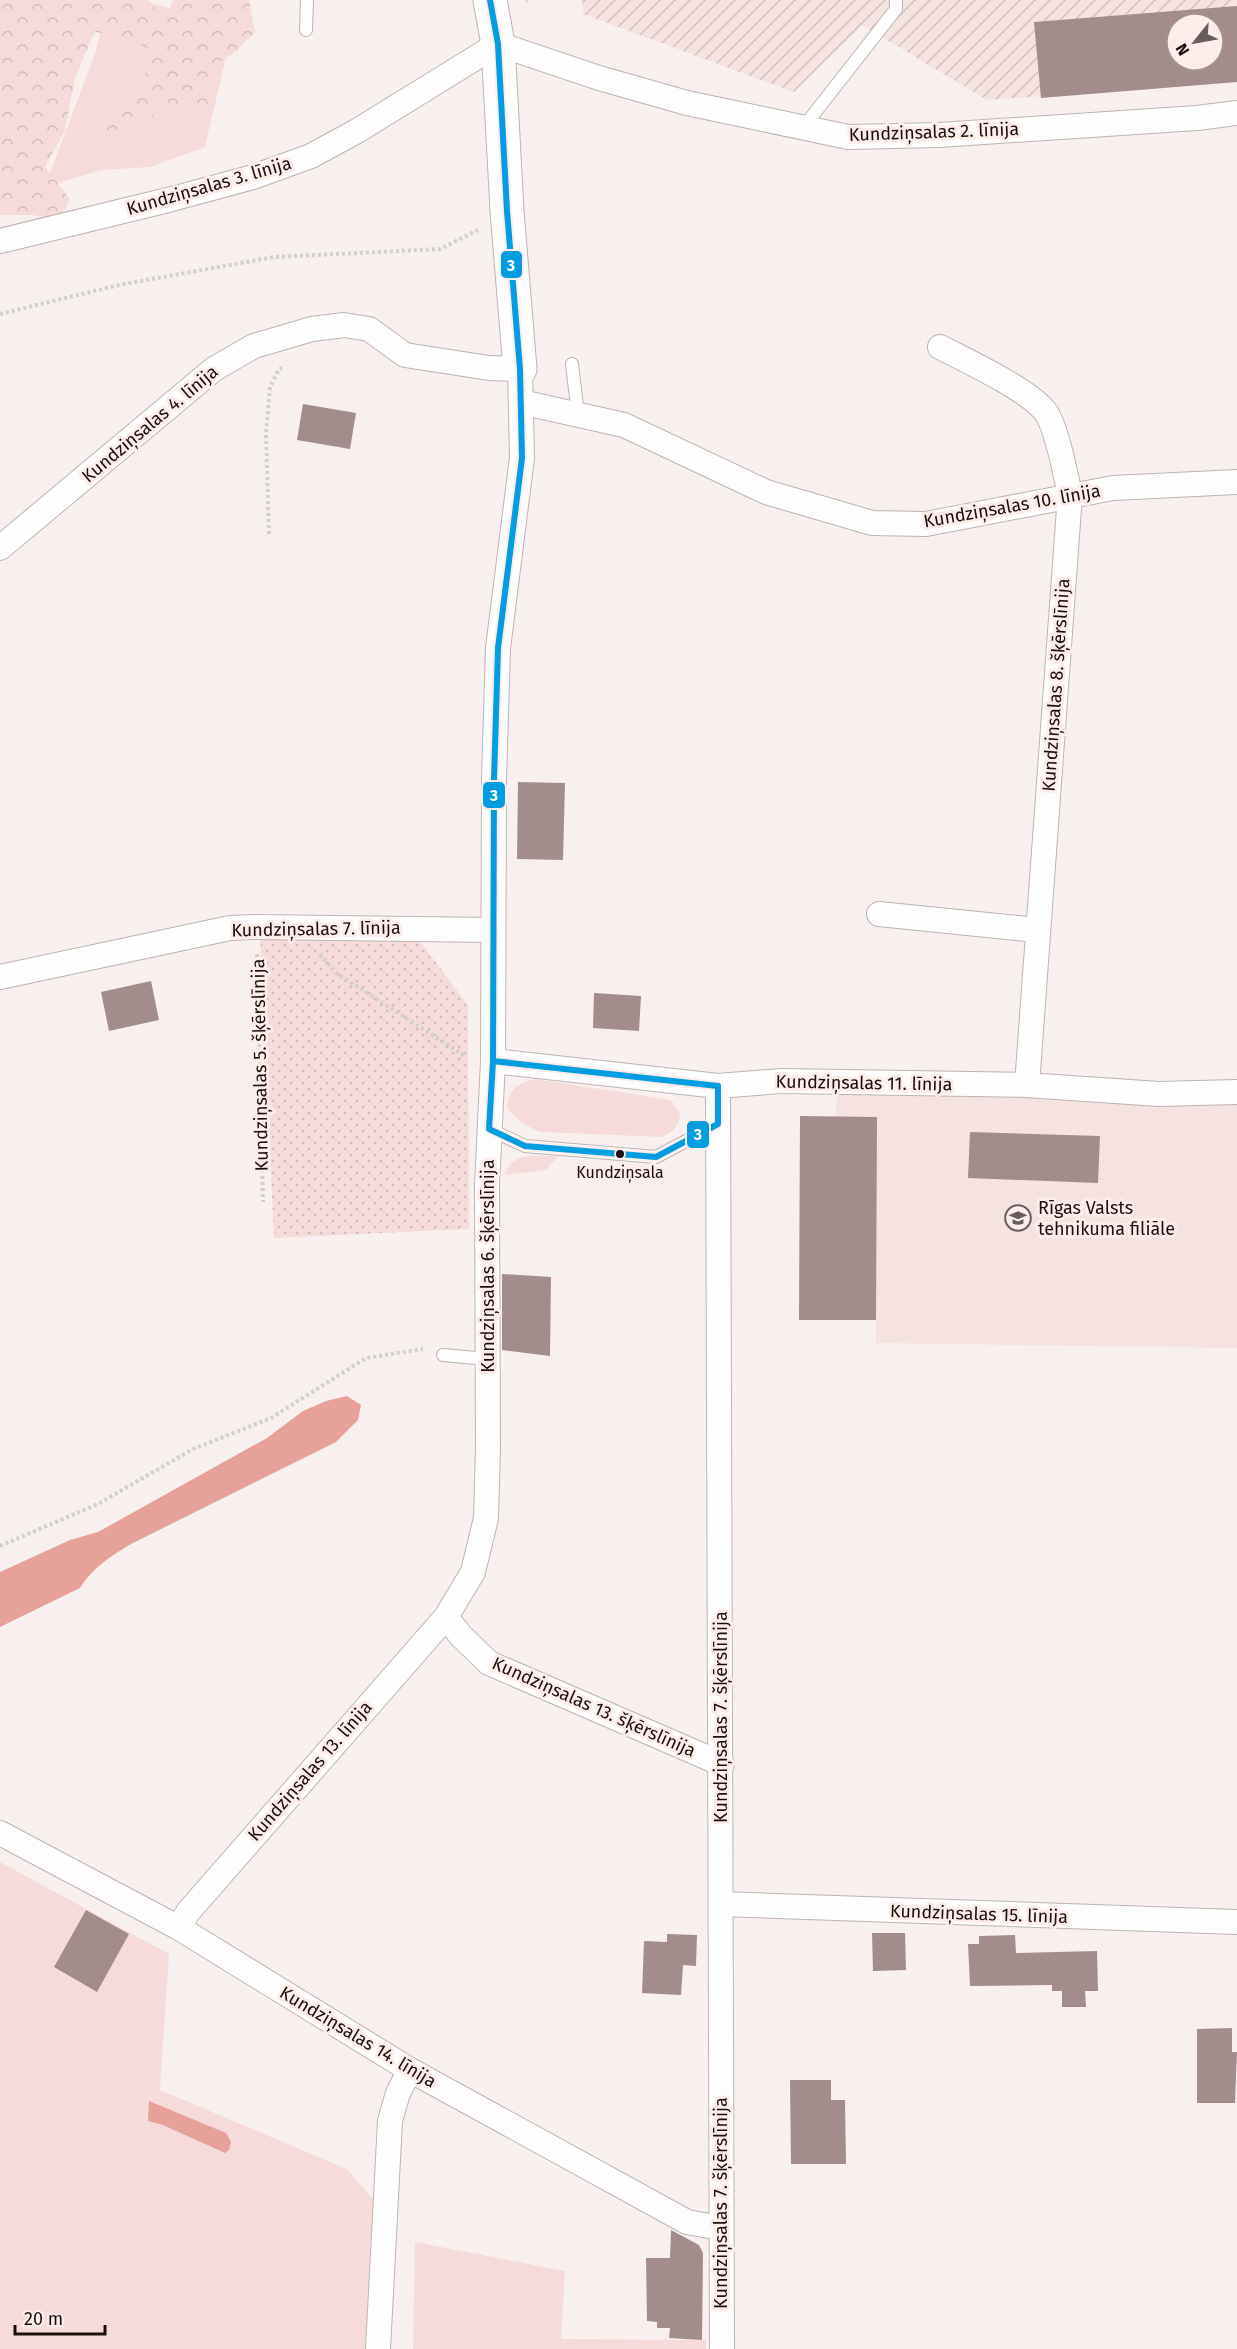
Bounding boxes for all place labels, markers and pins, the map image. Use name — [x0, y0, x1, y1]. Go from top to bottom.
marker: Kundziņsala — [614, 1148, 626, 1160]
place label: Kundziņsala — [576, 1163, 664, 1183]
place label: Rīgas Valsts tehnikuma filiāle — [1038, 1197, 1175, 1240]
school or university icon: Rīgas Valsts tehnikuma filiāle — [1003, 1203, 1033, 1233]

